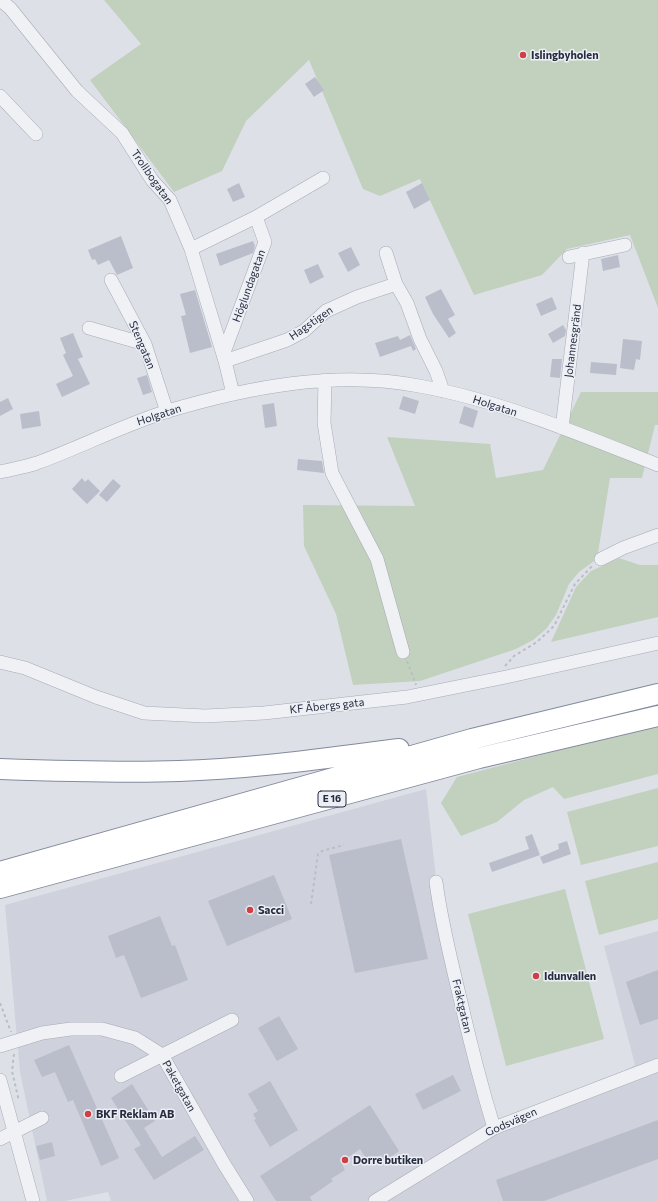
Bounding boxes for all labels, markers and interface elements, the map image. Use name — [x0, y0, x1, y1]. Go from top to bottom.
place label: Islingbyholen — [531, 48, 599, 62]
marker: Islingbyholen — [518, 50, 528, 60]
street label: Trollbogatan — [128, 147, 176, 207]
street label: Höglundagatan — [230, 248, 268, 324]
street label: Hagstigen — [287, 303, 335, 343]
street label: Johannesgränd — [562, 304, 584, 378]
street label: Stengatan — [126, 319, 158, 371]
street label: Holgatan — [471, 393, 519, 419]
street label: Holgatan — [135, 402, 183, 428]
street label: KF Åbergs gata — [289, 696, 365, 716]
road number: E 16 — [318, 791, 346, 807]
place label: Sacci — [258, 903, 284, 917]
marker: Sacci — [245, 905, 255, 915]
place label: Idunvallen — [544, 969, 596, 983]
marker: Idunvallen — [531, 971, 541, 981]
street label: Fraktgatan — [449, 978, 475, 1034]
street label: Paketgatan — [159, 1058, 199, 1114]
street label: Godsvägen — [483, 1105, 539, 1139]
place label: BKF Reklam AB — [96, 1107, 174, 1121]
marker: BKF Reklam AB — [83, 1109, 93, 1119]
place label: Dorre butiken — [353, 1153, 423, 1167]
marker: Dorre butiken — [340, 1155, 350, 1165]

